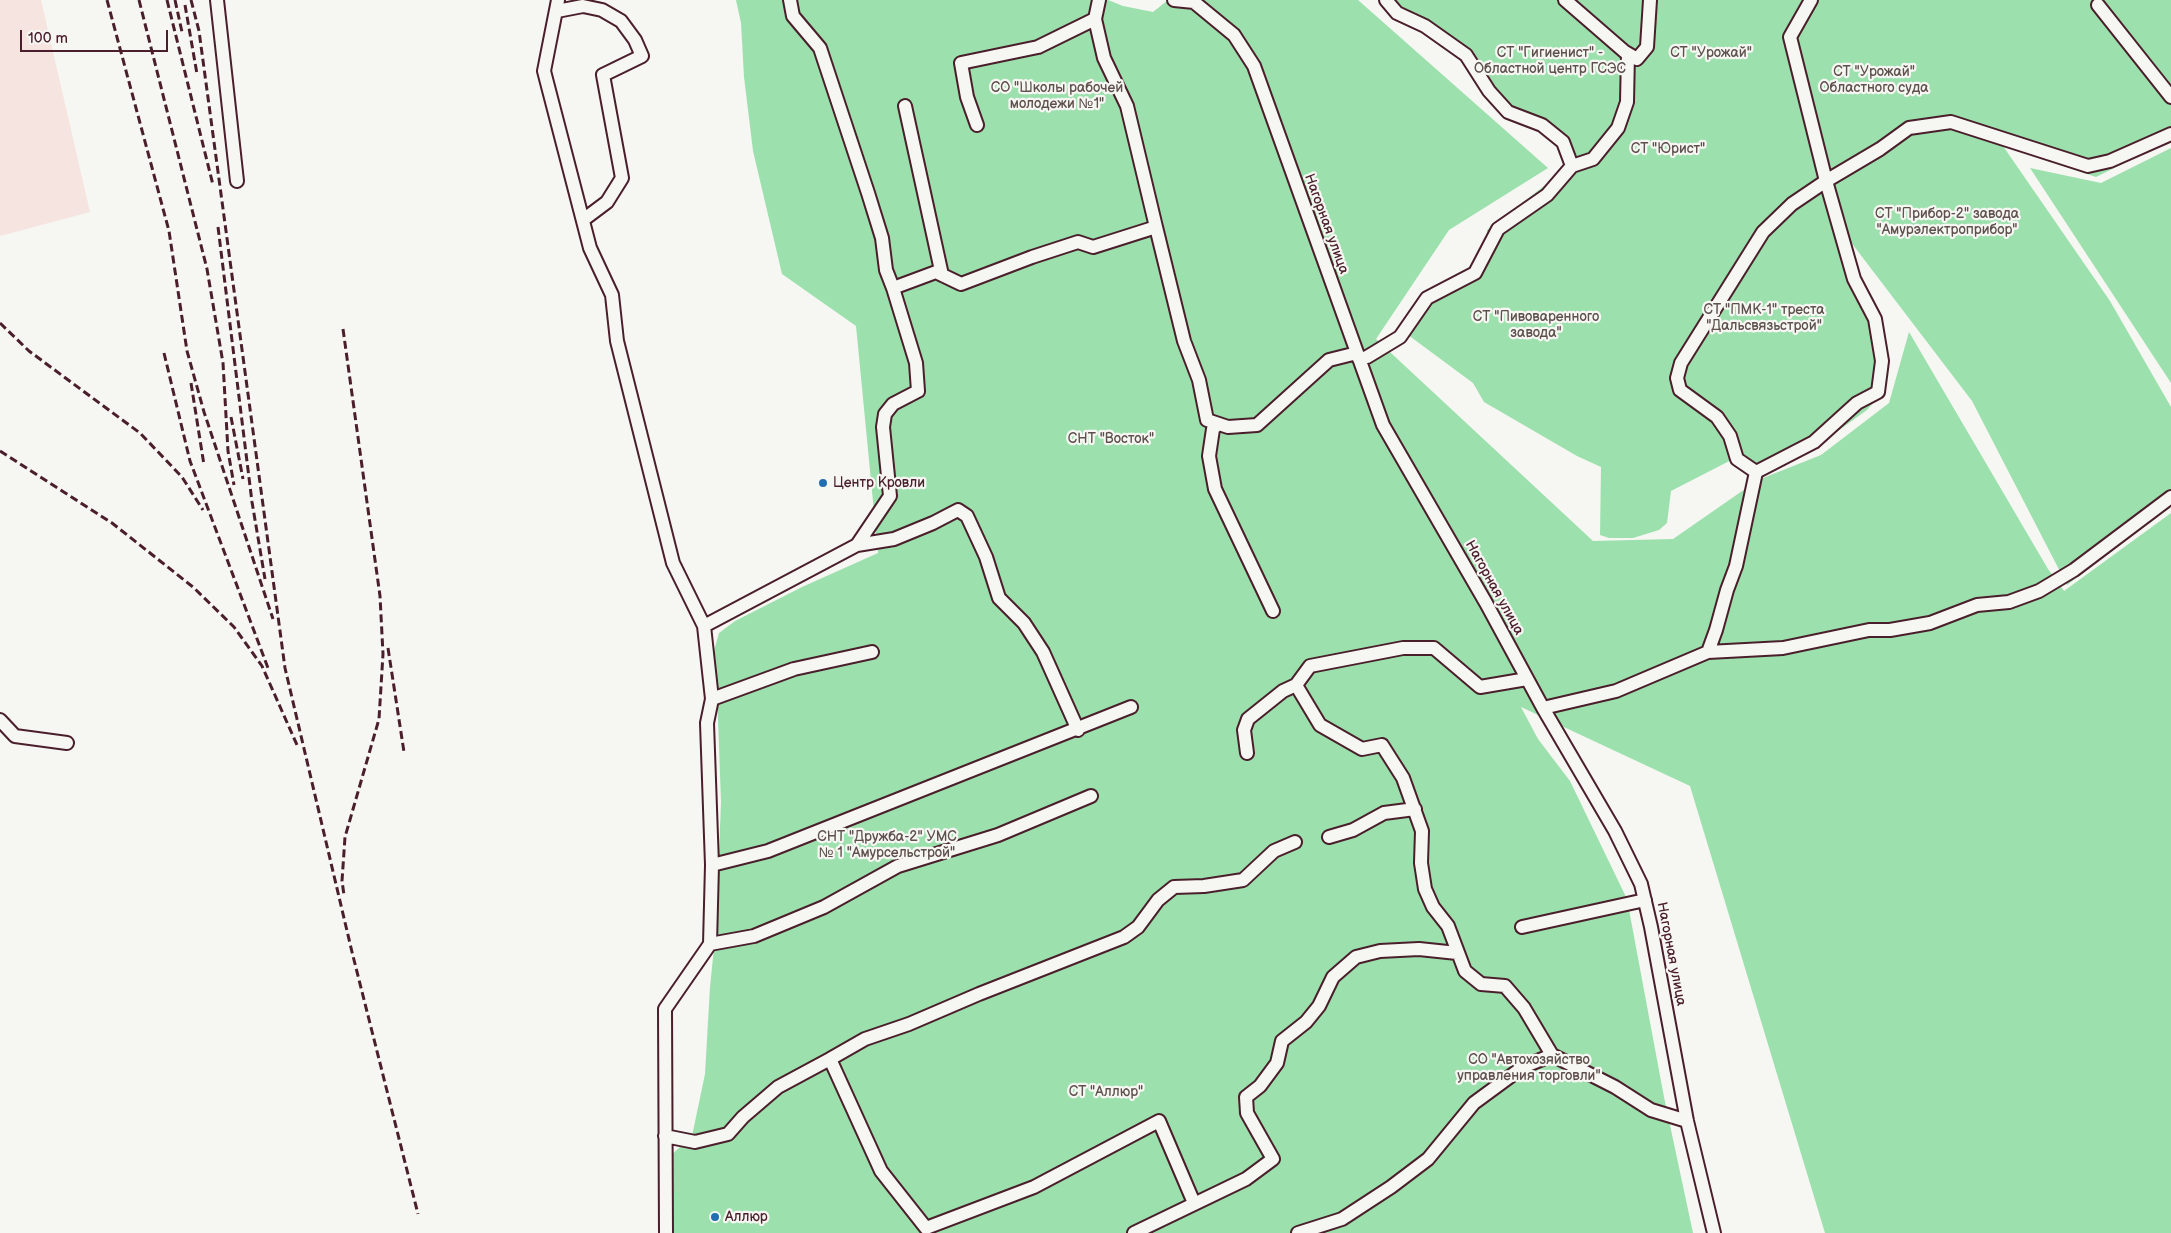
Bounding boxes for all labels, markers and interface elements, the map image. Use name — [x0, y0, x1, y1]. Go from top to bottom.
scale bar — [22, 20, 170, 52]
text: 100 m — [28, 29, 68, 48]
park label: СТ "Гигиенист" - Областной центр ГСЭС — [1474, 45, 1626, 78]
park label: СТ "Урожай" — [1670, 45, 1752, 61]
park label: СТ "Урожай" Областного суда — [1820, 64, 1928, 96]
park label: СО "Школы рабочей молодежи №1" — [991, 80, 1123, 112]
park label: СТ "Юрист" — [1631, 141, 1705, 157]
street label: Нагорная улица — [1300, 172, 1352, 276]
park label: СТ "Прибор-2" завода "Амурэлектроприбор" — [1875, 206, 2019, 238]
park label: СТ "ПМК-1" треста "Дальсвязьстрой" — [1704, 302, 1824, 334]
park label: СТ "Пивоваренного завода" — [1473, 309, 1599, 342]
park label: СНТ "Восток" — [1068, 431, 1154, 447]
place label: Центр Кровли — [833, 475, 925, 491]
marker: Центр Кровли — [817, 477, 829, 489]
street label: Нагорная улица — [1461, 538, 1527, 638]
park label: СНТ "Дружба-2" УМС № 1 "Амурсельстрой" — [817, 829, 957, 862]
street label: Нагорная улица — [1653, 901, 1689, 1007]
park label: СО "Автохозяйство управления торговли" — [1457, 1052, 1601, 1084]
park label: СТ "Аллюр" — [1069, 1084, 1143, 1100]
place label: Аллюр — [725, 1209, 768, 1225]
marker: Аллюр — [709, 1211, 721, 1223]

